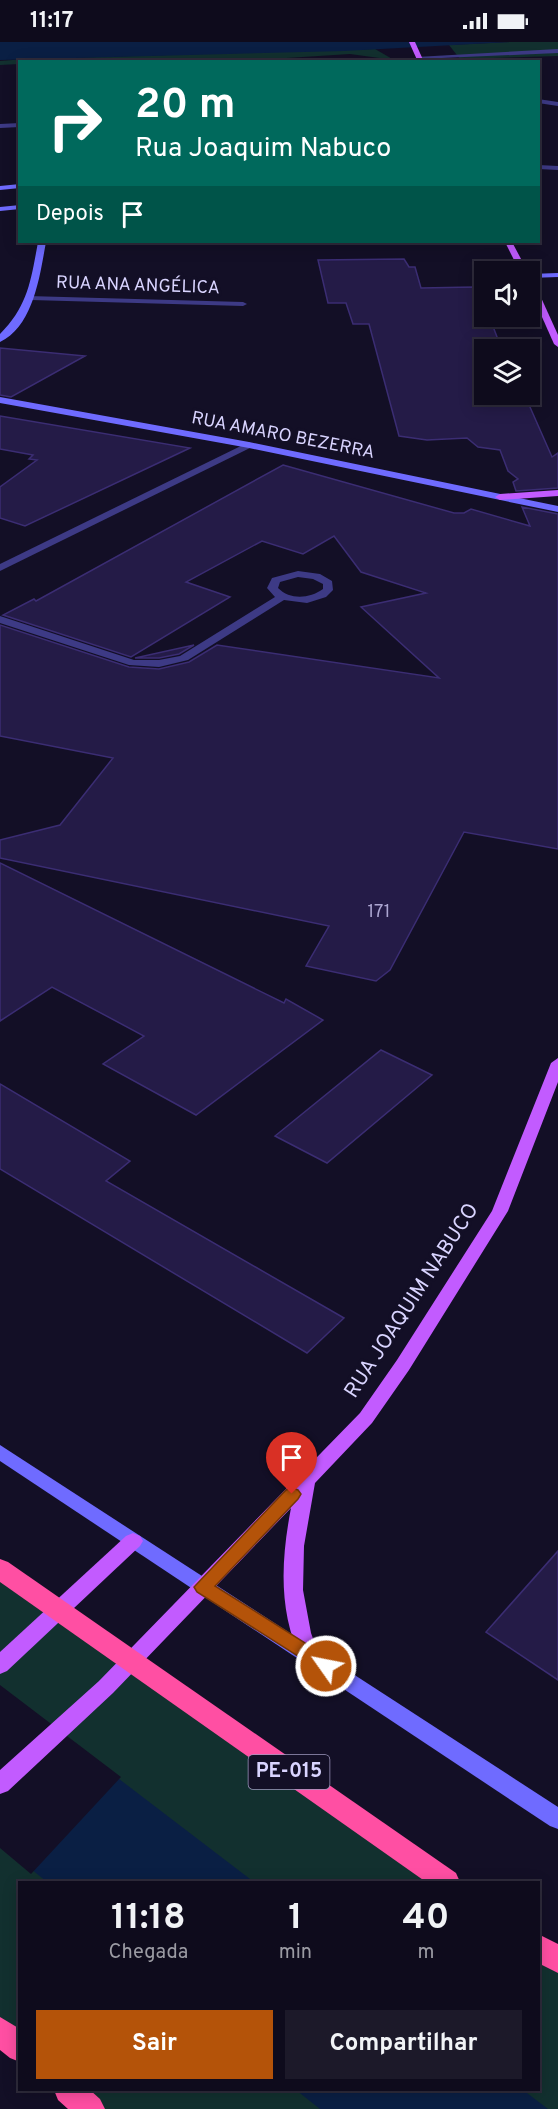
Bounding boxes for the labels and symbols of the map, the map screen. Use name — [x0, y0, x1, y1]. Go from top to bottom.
street label: RUA ANA ANGÉLICA — [56, 270, 220, 300]
street label: RUA AMARO BEZERRA — [189, 407, 377, 465]
house number: 171 — [367, 901, 391, 924]
street label: RUA JOAQUIM NABUCO — [339, 1198, 485, 1404]
pin — [266, 1432, 317, 1494]
position arrow — [294, 1634, 358, 1698]
road number: PE-015 — [248, 1755, 330, 1789]

